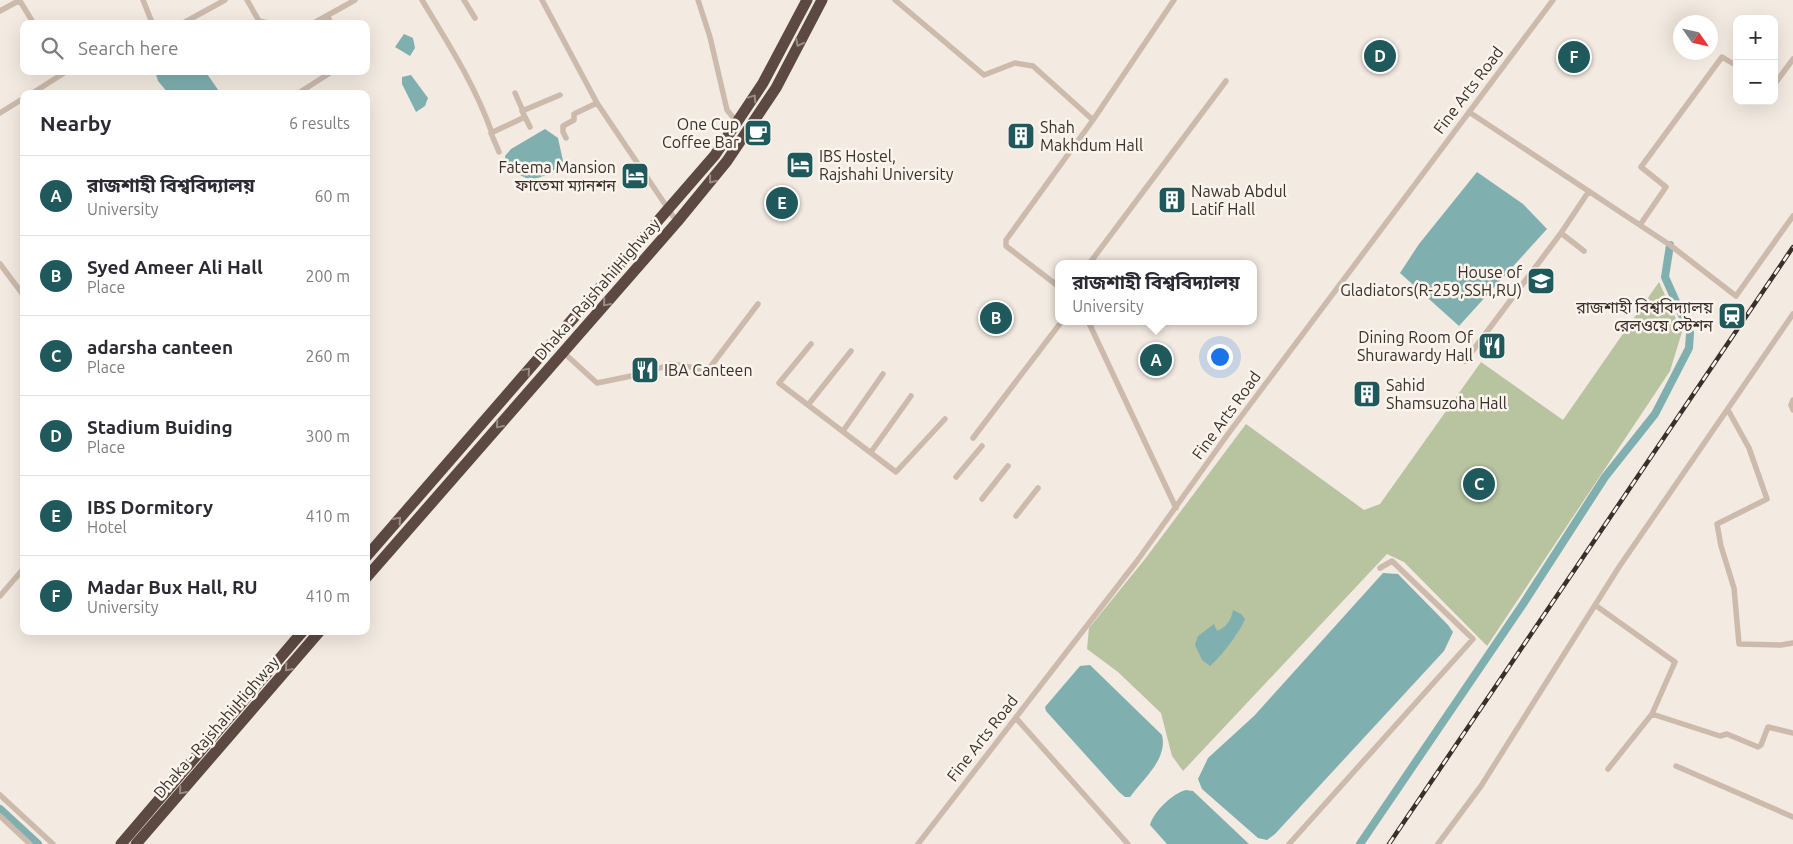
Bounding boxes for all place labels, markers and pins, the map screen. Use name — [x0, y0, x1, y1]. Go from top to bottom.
pin: D — [1364, 37, 1396, 75]
pin: F — [1558, 38, 1590, 76]
place label: One Cup Coffee Bar — [662, 115, 739, 151]
cafe icon: One Cup Coffee Bar — [743, 118, 773, 148]
place label: Shah Makhdum Hall — [1040, 118, 1143, 154]
building icon: Shah Makhdum Hall — [1006, 121, 1036, 151]
place label: IBS Hostel, Rajshahi University — [819, 147, 954, 183]
hotel icon: IBS Hostel, Rajshahi University — [785, 150, 815, 180]
place label: Fatema Mansion ফাতেমা ম্যানশন — [499, 158, 616, 194]
hotel icon: Fatema Mansion ফাতেমা ম্যানশন — [620, 161, 650, 191]
place label: Nawab Abdul Latif Hall — [1191, 182, 1287, 218]
pin: E — [766, 184, 798, 222]
building icon: Nawab Abdul Latif Hall — [1157, 185, 1187, 215]
place label: House of Gladiators(R-259,SSH,RU) — [1340, 263, 1523, 300]
school or university icon: House of Gladiators(R-259,SSH,RU) — [1526, 266, 1556, 296]
place label: রাজশাহী বিশ্ববিদ্যালয় রেলওয়ে স্টেশন — [1575, 298, 1714, 334]
pin: B — [980, 299, 1012, 337]
station icon: রাজশাহী বিশ্ববিদ্যালয় রেলওয়ে স্টেশন — [1717, 301, 1747, 331]
place label: Dining Room Of Shurawardy Hall — [1357, 328, 1474, 364]
restaurant icon: Dining Room Of Shurawardy Hall — [1477, 331, 1507, 361]
pin: A — [1140, 341, 1172, 379]
restaurant icon: IBA Canteen — [630, 355, 660, 385]
place label: IBA Canteen — [664, 361, 753, 379]
place label: Sahid Shamsuzoha Hall — [1386, 376, 1507, 412]
building icon: Sahid Shamsuzoha Hall — [1352, 379, 1382, 409]
pin: C — [1463, 465, 1495, 503]

